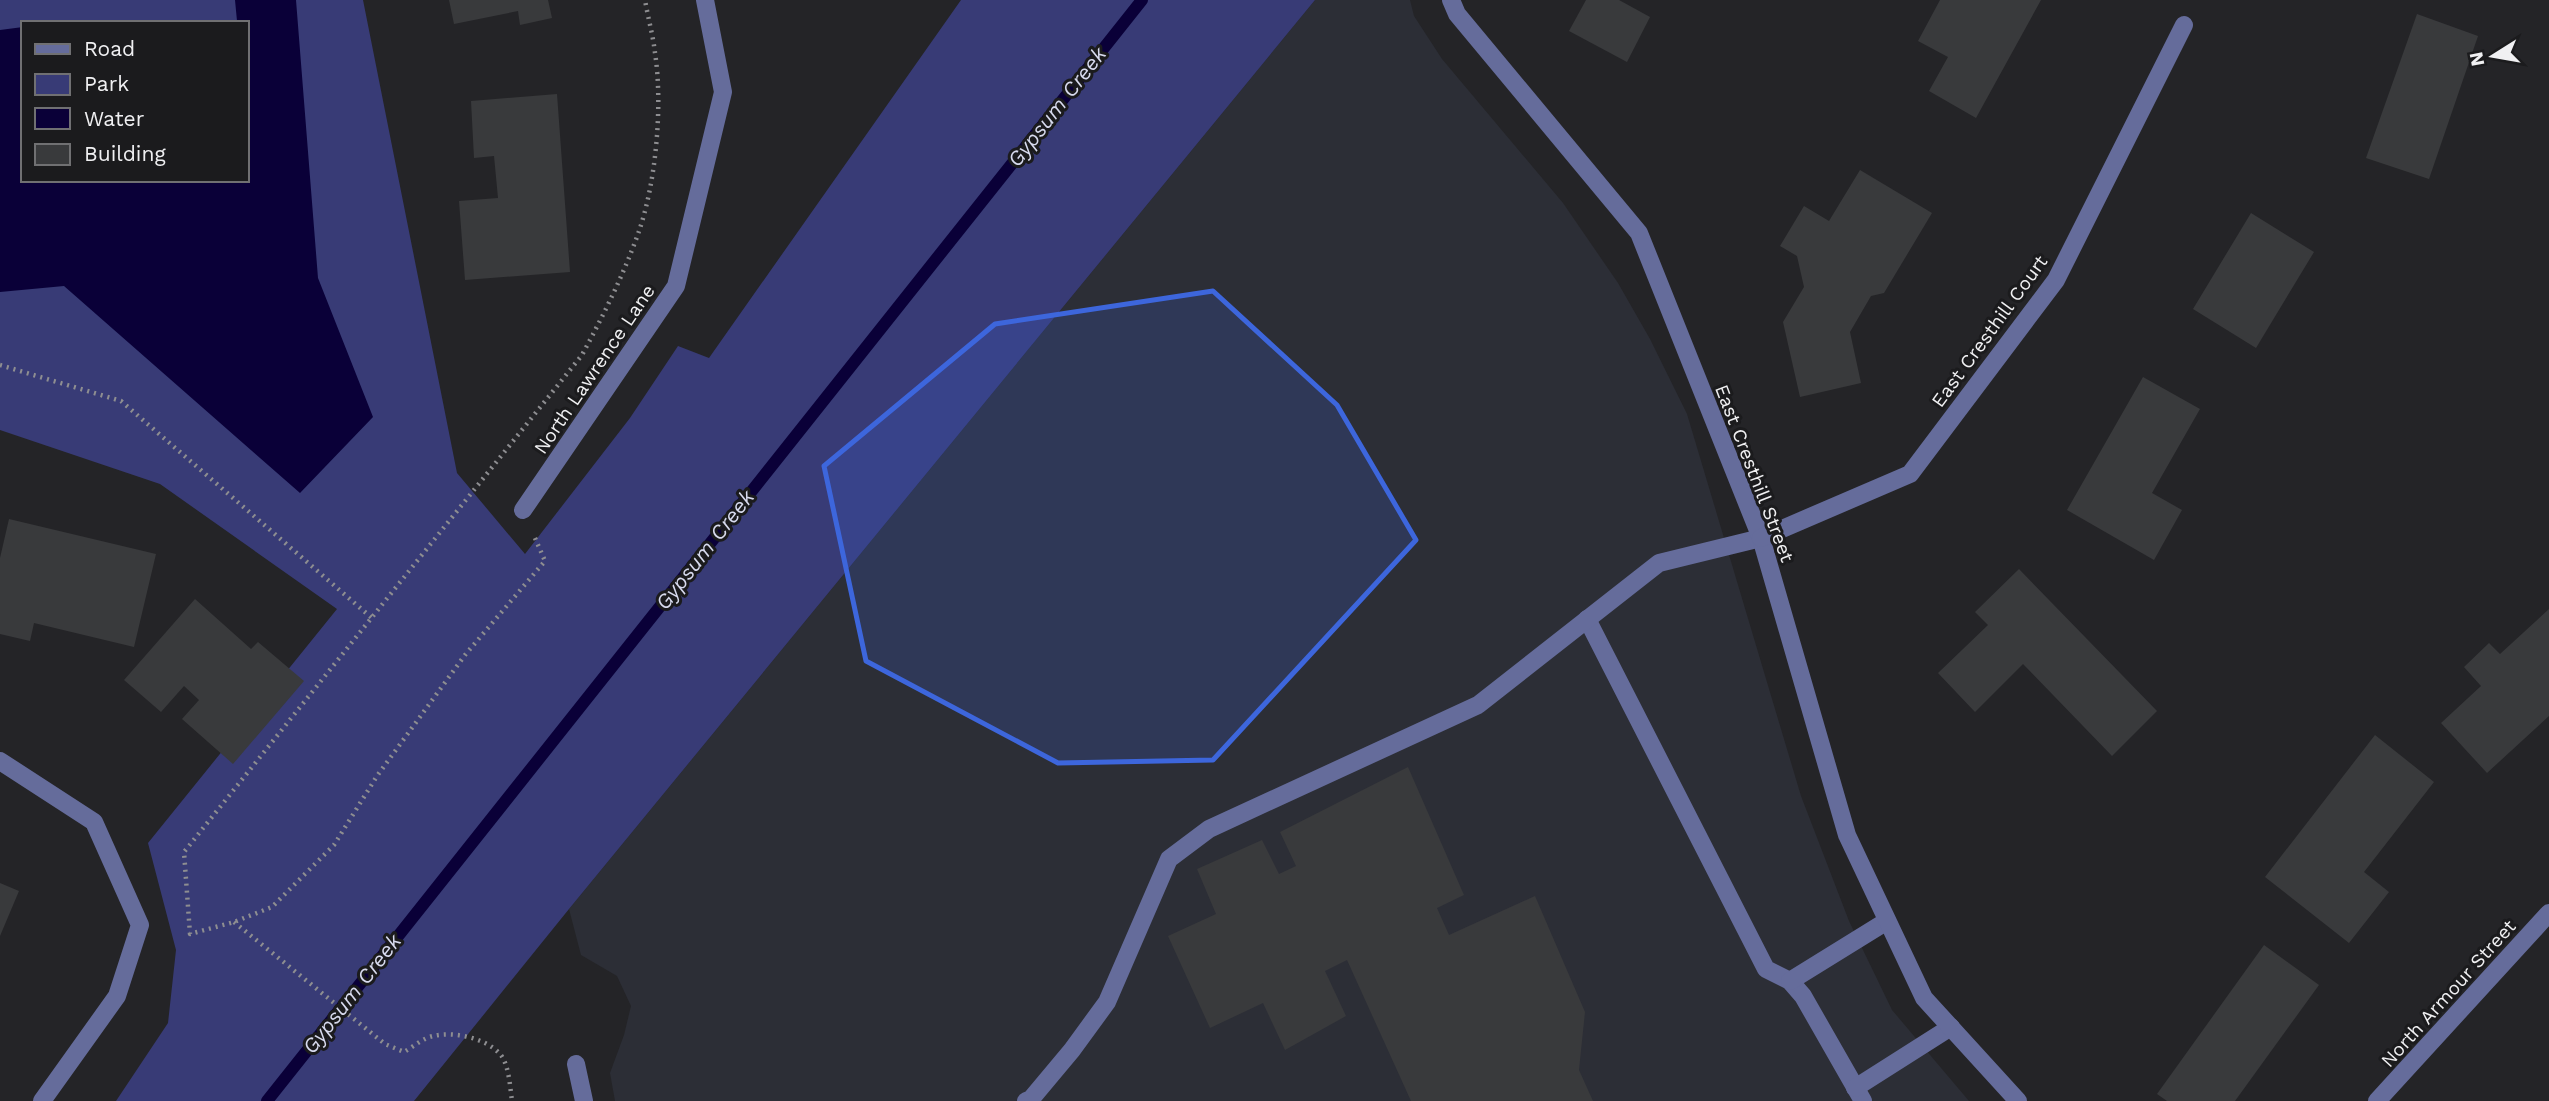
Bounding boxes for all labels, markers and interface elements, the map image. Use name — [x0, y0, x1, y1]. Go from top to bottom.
legend — [21, 21, 248, 182]
north arrow — [2458, 21, 2528, 91]
text: Road — [84, 36, 135, 61]
water label: Gypsum Creek — [1002, 41, 1112, 172]
text: N — [2464, 50, 2489, 68]
text: Park — [84, 71, 129, 96]
text: Water — [84, 106, 145, 131]
text: Building — [84, 141, 166, 166]
street label: East Cresthill Court — [1927, 251, 2052, 412]
street label: North Lawrence Lane — [529, 280, 660, 458]
street label: East Cresthill Street — [1710, 381, 1799, 565]
water label: Gypsum Creek — [650, 484, 760, 615]
street label: North Armour Street — [2376, 915, 2521, 1072]
water label: Gypsum Creek — [297, 928, 407, 1059]

